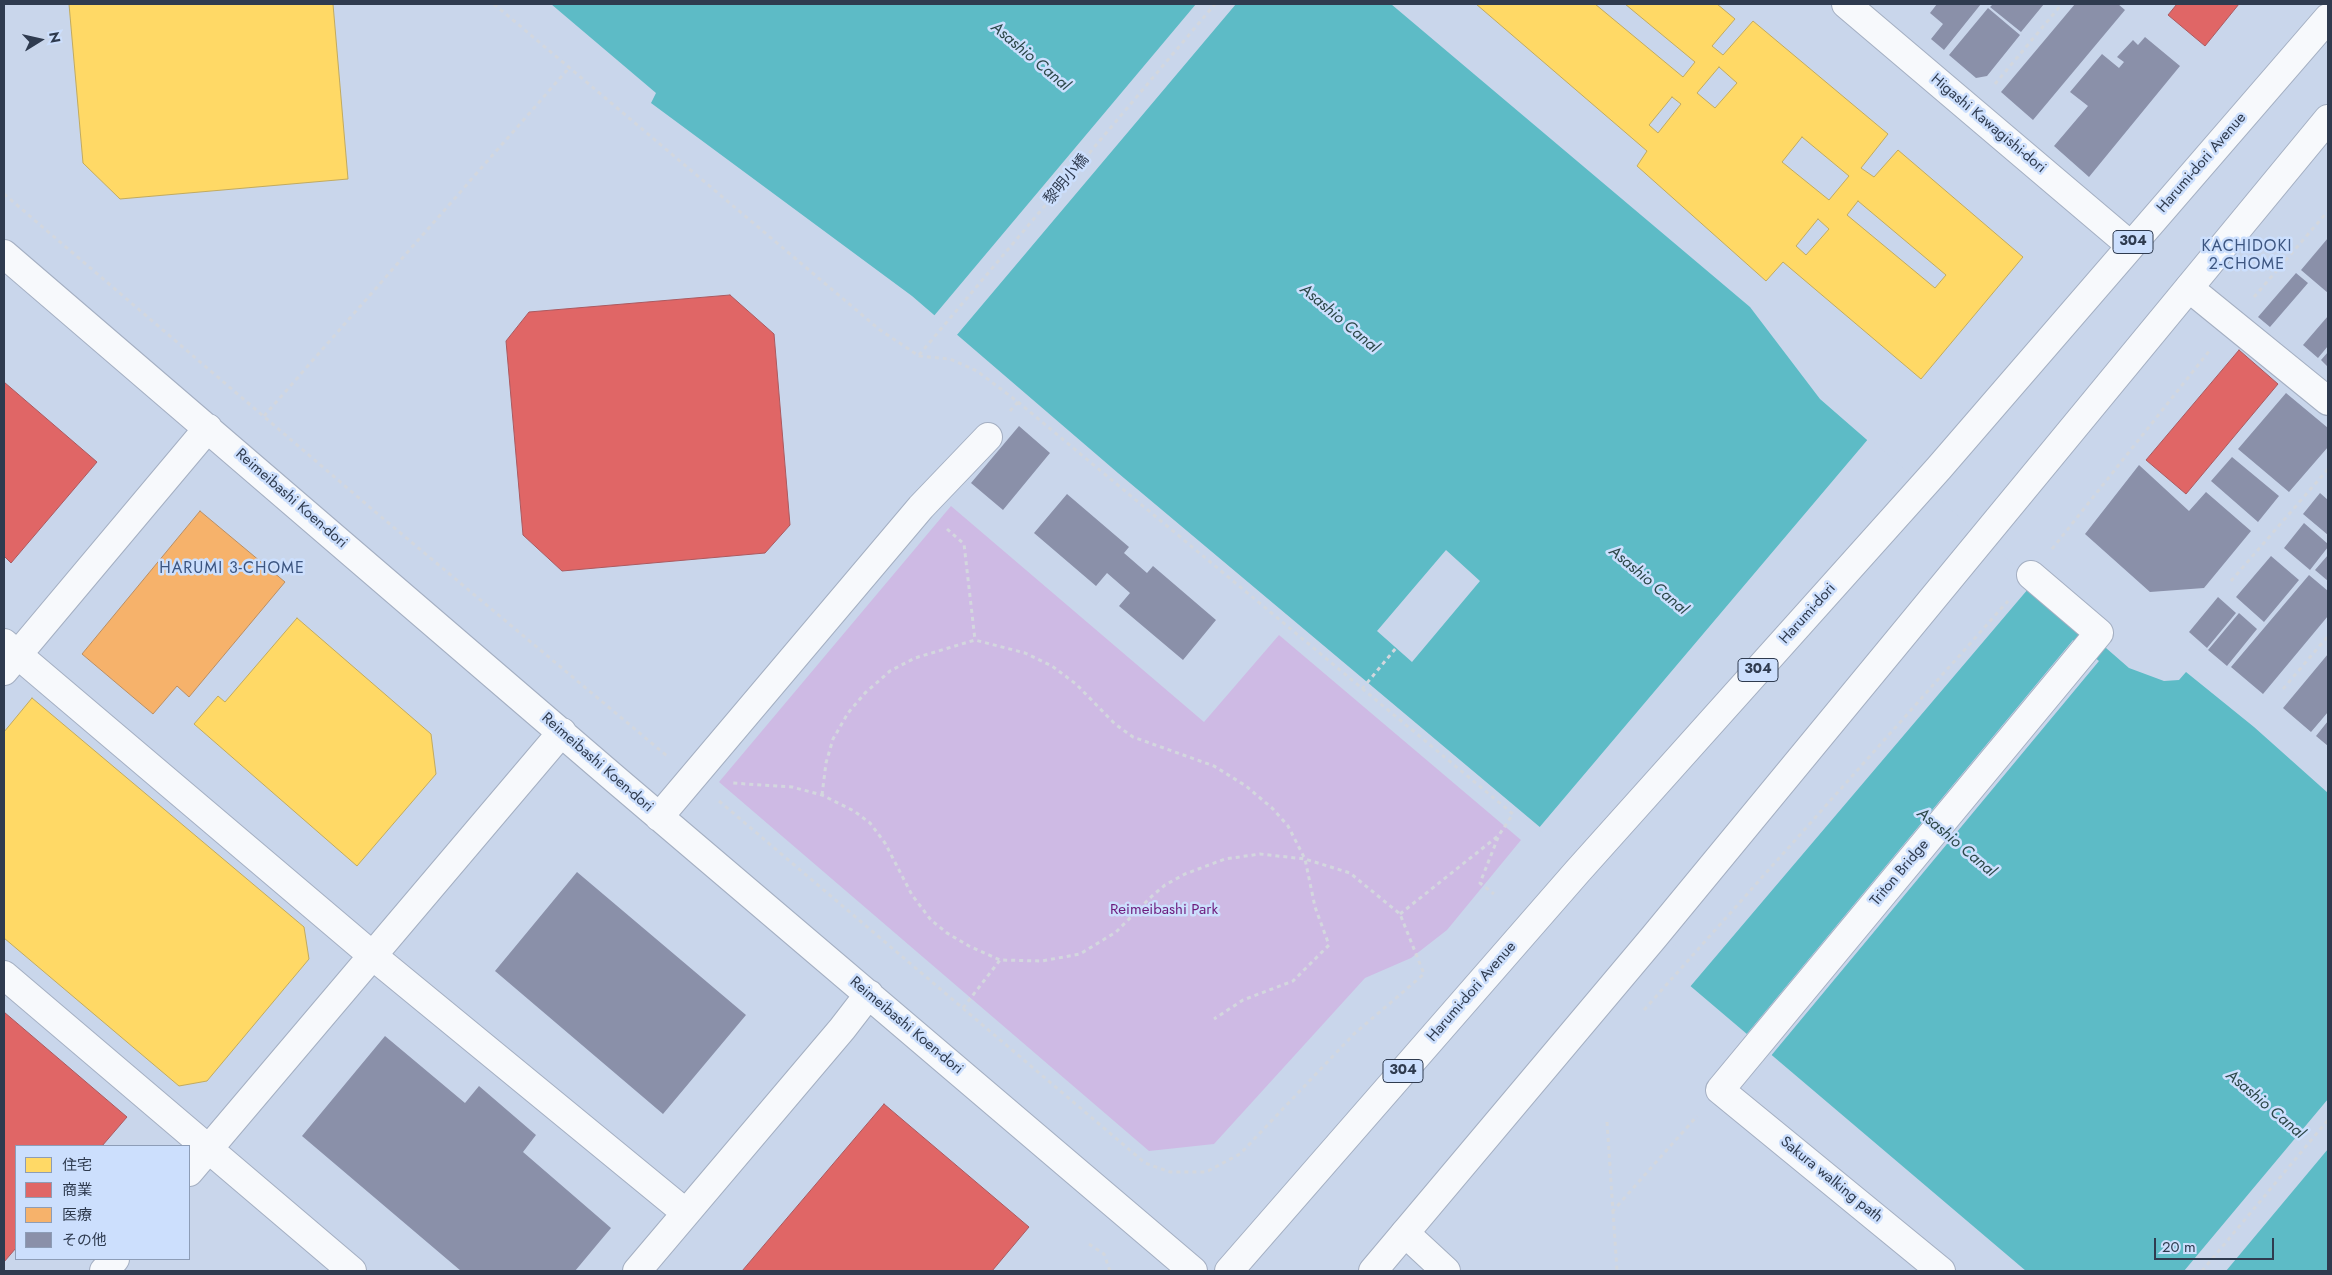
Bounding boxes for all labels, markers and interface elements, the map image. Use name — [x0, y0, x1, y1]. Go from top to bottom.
north arrow — [15, 15, 65, 65]
water label: Asashio Canal — [987, 18, 1073, 96]
text: N — [44, 30, 66, 45]
street label: Higashi Kawagishi-dori — [1927, 71, 2049, 177]
street label: Harumi-dori Avenue — [2154, 109, 2250, 217]
street label: 黎明小橋 — [1041, 151, 1093, 209]
road number: 304 — [2113, 230, 2153, 253]
district label: KACHIDOKI 2-CHOME — [2200, 237, 2294, 275]
water label: Asashio Canal — [1296, 280, 1382, 358]
street label: Reimeibashi Koen-dori — [231, 446, 351, 552]
water label: Asashio Canal — [1605, 542, 1691, 620]
district label: HARUMI 3-CHOME — [157, 559, 307, 579]
street label: Harumi-dori — [1776, 580, 1840, 648]
road number: 304 — [1738, 658, 1778, 682]
street label: Reimeibashi Koen-dori — [537, 710, 657, 816]
water label: Asashio Canal — [1913, 804, 1999, 882]
street label: Triton Bridge — [1867, 836, 1933, 910]
park label: Reimeibashi Park — [1110, 901, 1218, 919]
street label: Harumi-dori Avenue — [1424, 938, 1520, 1046]
street label: Reimeibashi Koen-dori — [846, 973, 966, 1079]
road number: 304 — [1383, 1060, 1423, 1082]
water label: Asashio Canal — [2222, 1066, 2308, 1144]
street label: Sakura walking path — [1776, 1133, 1886, 1227]
legend — [15, 1145, 190, 1260]
text: 住宅 — [62, 1154, 92, 1176]
text: 商業 — [62, 1179, 92, 1201]
text: 医療 — [62, 1204, 92, 1226]
scale bar — [2157, 1228, 2277, 1260]
text: その他 — [62, 1229, 107, 1251]
text: 20 m — [2162, 1236, 2196, 1258]

